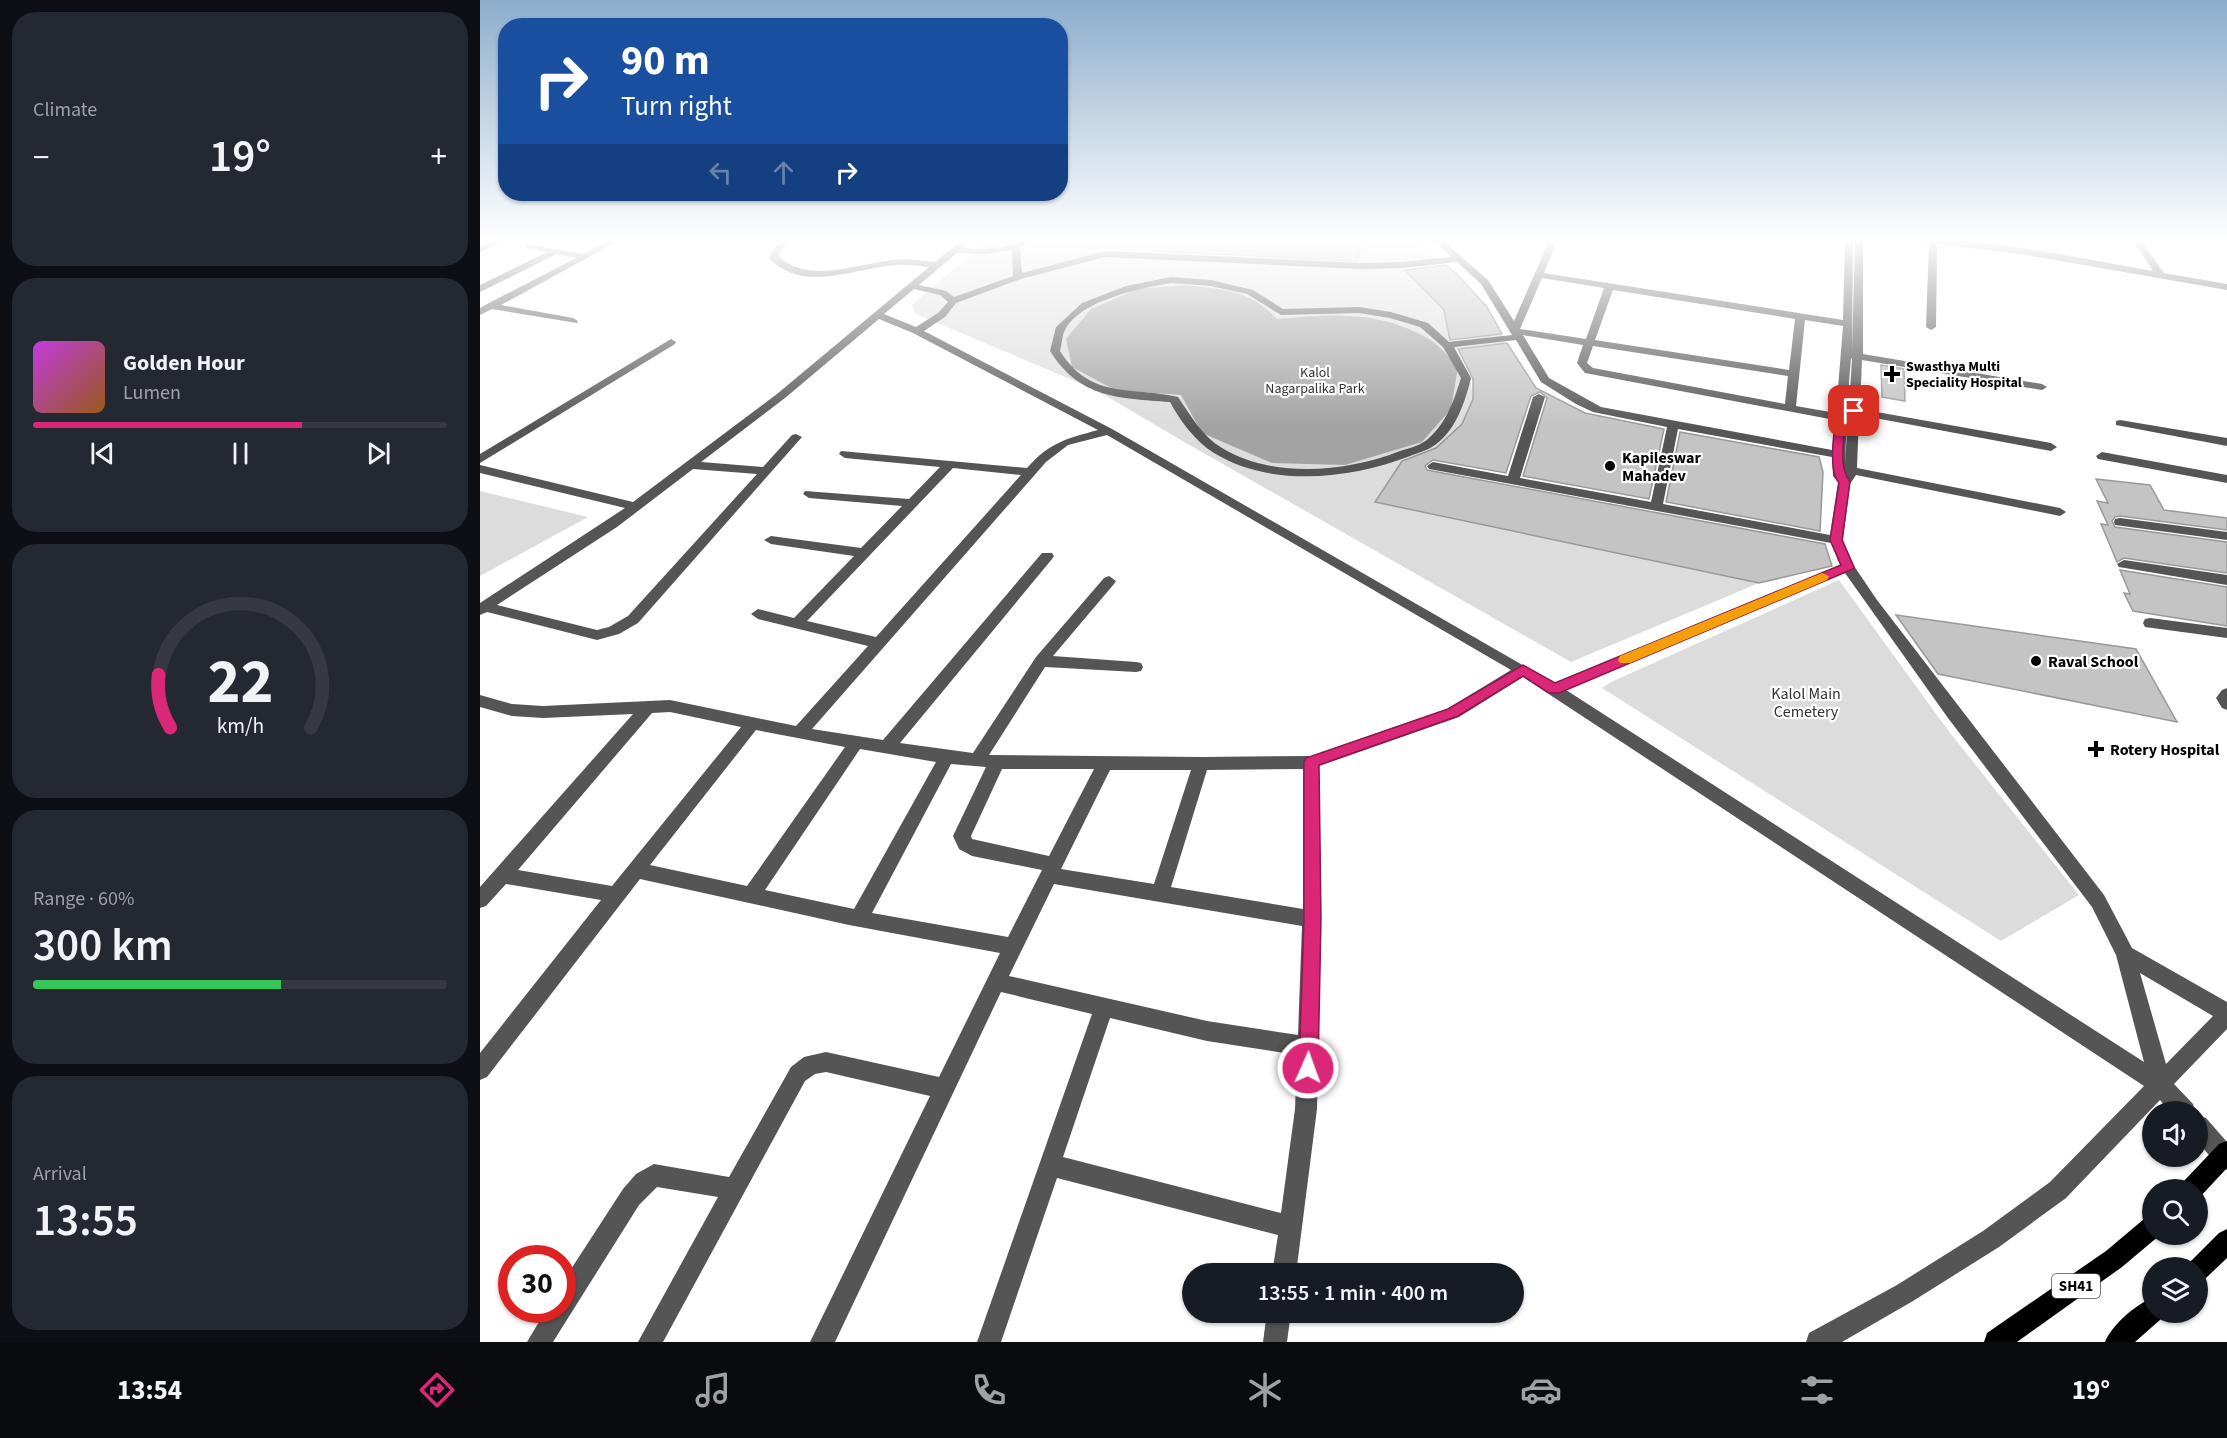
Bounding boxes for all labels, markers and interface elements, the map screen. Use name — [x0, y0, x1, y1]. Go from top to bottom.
text: 90 m — [621, 31, 710, 91]
icon: right — [522, 42, 600, 120]
text: Turn right — [621, 87, 732, 126]
text: Climate — [33, 96, 97, 124]
text: 19° — [209, 125, 271, 189]
text: − — [33, 134, 49, 181]
text: + — [431, 134, 447, 181]
icon: left — [704, 156, 737, 189]
icon: ahead — [767, 156, 800, 189]
icon: right — [830, 156, 863, 189]
text: Golden Hour — [123, 347, 245, 379]
place label: Swasthya Multi Speciality Hospital — [1906, 357, 2022, 393]
park label: Kalol Nagarpalika Park — [1265, 363, 1365, 399]
marker: Swasthya Multi Speciality Hospital — [1883, 365, 1901, 383]
text: Lumen — [123, 379, 181, 407]
pin — [1828, 385, 1879, 436]
icon: arrive — [1837, 394, 1870, 427]
icon: previous — [86, 437, 119, 470]
icon: pause — [224, 437, 257, 470]
icon: next — [362, 437, 395, 470]
place label: Kapileswar Mahadev — [1622, 447, 1701, 487]
marker: Kapileswar Mahadev — [1603, 459, 1617, 473]
text: 22 — [207, 638, 273, 727]
place label: Raval School — [2048, 651, 2139, 673]
marker: Raval School — [2029, 654, 2043, 668]
park label: Kalol Main Cemetery — [1771, 683, 1841, 723]
text: km/h — [216, 711, 264, 742]
place label: Rotery Hospital — [2110, 739, 2220, 761]
marker: Rotery Hospital — [2087, 740, 2105, 758]
text: Range · 60% — [33, 885, 134, 913]
text: 300 km — [33, 914, 173, 978]
position arrow — [1276, 1036, 1340, 1100]
map controls — [2142, 1101, 2208, 1323]
button: sound — [2142, 1101, 2208, 1167]
text: Arrival — [33, 1160, 87, 1188]
button: search — [2142, 1179, 2208, 1245]
text: 13:55 — [33, 1189, 138, 1253]
speed limit sign: 30 — [498, 1245, 576, 1323]
button: layers — [2142, 1257, 2208, 1323]
road number: SH41 — [2052, 1274, 2100, 1298]
text: 13:55 · 1 min · 400 m — [1258, 1277, 1448, 1309]
icon: directions — [416, 1369, 458, 1411]
icon: music — [692, 1369, 734, 1411]
icon: phone — [968, 1369, 1010, 1411]
icon: climate — [1244, 1369, 1286, 1411]
icon: car — [1520, 1369, 1562, 1411]
icon: filters — [1796, 1369, 1838, 1411]
text: 13:54 — [117, 1371, 182, 1410]
text: 19° — [2072, 1371, 2110, 1410]

